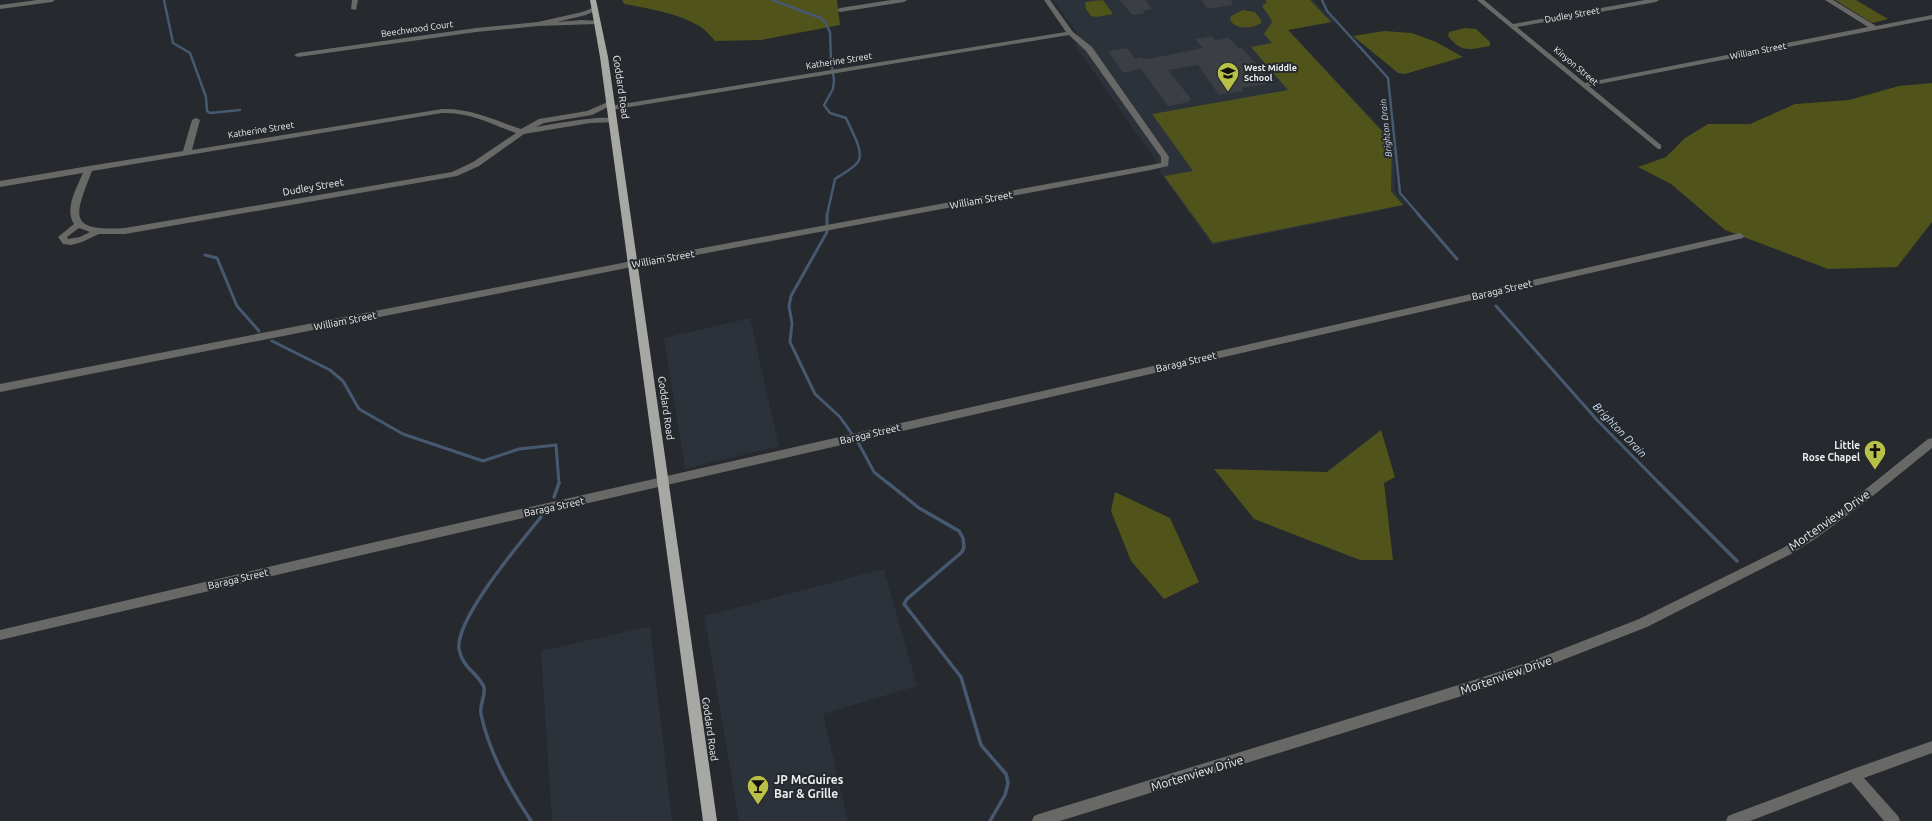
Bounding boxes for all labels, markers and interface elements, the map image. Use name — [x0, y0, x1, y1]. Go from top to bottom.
street label: Dudley Street — [1544, 5, 1601, 25]
street label: Beechwood Court — [380, 19, 454, 39]
street label: William Street — [1729, 41, 1787, 61]
street label: Kinyon Street — [1552, 45, 1601, 88]
street label: Katherine Street — [805, 51, 873, 71]
street label: Goddard Road — [611, 54, 631, 120]
school or university icon: West Middle School — [1215, 60, 1241, 93]
place label: West Middle School — [1244, 63, 1297, 83]
water label: Brighton Drain — [1378, 98, 1394, 158]
street label: Katherine Street — [227, 120, 295, 140]
street label: Dudley Street — [282, 176, 344, 198]
street label: William Street — [949, 189, 1013, 211]
street label: William Street — [631, 248, 695, 270]
street label: Baraga Street — [1471, 278, 1533, 302]
street label: William Street — [313, 310, 377, 332]
street label: Baraga Street — [1155, 350, 1217, 374]
street label: Goddard Road — [656, 375, 676, 441]
water label: Brighton Drain — [1591, 400, 1649, 460]
street label: Baraga Street — [839, 422, 901, 446]
church icon: Little Rose Chapel — [1862, 438, 1888, 471]
place label: Little Rose Chapel — [1802, 440, 1860, 463]
street label: Mortenview Drive — [1786, 487, 1872, 553]
street label: Baraga Street — [523, 495, 585, 519]
street label: Baraga Street — [207, 567, 269, 591]
street label: Mortenview Drive — [1459, 653, 1553, 697]
street label: Goddard Road — [700, 696, 720, 762]
street label: Mortenview Drive — [1149, 753, 1245, 793]
bar icon: JP McGuires Bar & Grille — [745, 773, 771, 806]
place label: JP McGuires Bar & Grille — [774, 773, 844, 800]

